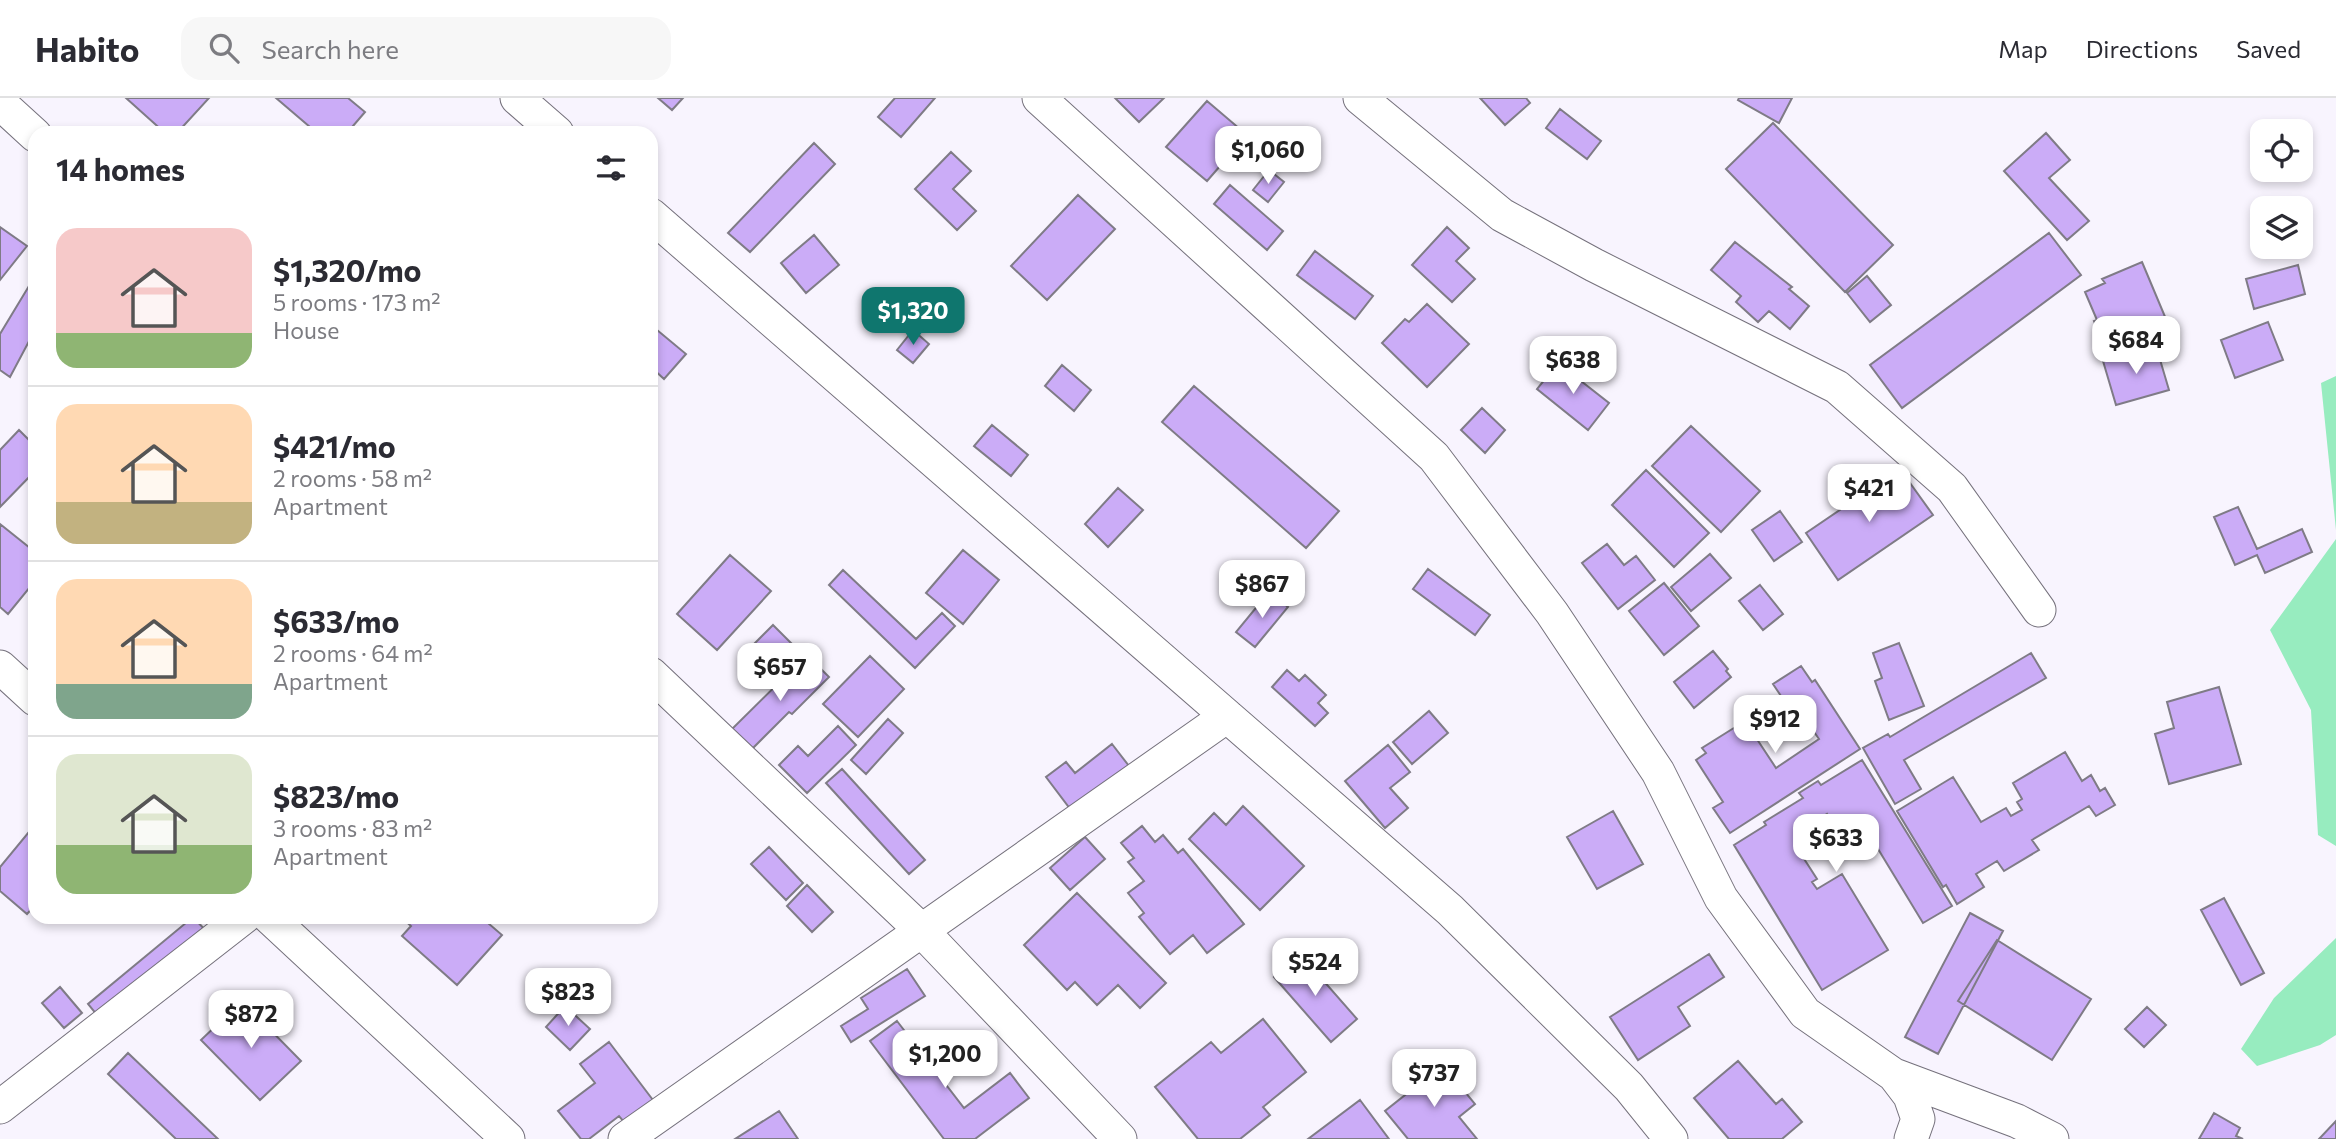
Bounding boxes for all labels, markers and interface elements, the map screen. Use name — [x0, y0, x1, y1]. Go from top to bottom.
search box — [181, 17, 671, 80]
text: Habito — [35, 28, 139, 69]
icon: search — [205, 29, 243, 67]
text: Search here — [261, 33, 399, 64]
text: Map — [1998, 34, 2048, 63]
text: Directions — [2086, 34, 2198, 63]
text: Saved — [2236, 34, 2301, 63]
map controls — [2250, 119, 2313, 259]
button: locate — [2250, 119, 2313, 182]
pin: $1,060 — [1211, 126, 1325, 186]
text: $1,060 — [1231, 135, 1305, 163]
icon: filters — [592, 149, 630, 187]
text: 14 homes — [56, 150, 185, 187]
button: layers — [2250, 196, 2313, 259]
text: $1,320/mo — [273, 251, 422, 288]
icon: home — [112, 256, 196, 340]
text: 5 rooms · 173 m² — [273, 288, 440, 316]
pin: $1,320 — [856, 288, 970, 347]
text: $1,320 — [878, 296, 948, 324]
text: House — [273, 316, 339, 344]
pin: $684 — [2095, 316, 2177, 376]
text: $684 — [2108, 325, 2164, 353]
pin: $638 — [1532, 336, 1614, 396]
text: $638 — [1546, 345, 1600, 373]
text: $421/mo — [273, 427, 396, 464]
icon: home — [112, 432, 196, 516]
text: 2 rooms · 58 m² — [273, 464, 432, 492]
pin: $421 — [1828, 464, 1910, 524]
text: $421 — [1844, 473, 1894, 501]
text: Apartment — [273, 492, 388, 520]
pin: $867 — [1221, 560, 1303, 620]
text: $867 — [1235, 569, 1289, 597]
text: $633/mo — [273, 602, 399, 639]
icon: home — [112, 607, 196, 691]
text: 2 rooms · 64 m² — [273, 639, 433, 667]
pin: $657 — [739, 644, 821, 703]
text: $657 — [753, 652, 807, 680]
text: Apartment — [273, 667, 388, 695]
pin: $912 — [1734, 696, 1816, 755]
text: $912 — [1750, 704, 1800, 732]
text: $823/mo — [273, 777, 399, 814]
icon: home — [112, 782, 196, 866]
text: 3 rooms · 83 m² — [273, 814, 432, 842]
pin: $633 — [1795, 814, 1877, 874]
text: $633 — [1809, 823, 1863, 851]
text: Apartment — [273, 842, 388, 870]
pin: $524 — [1274, 939, 1356, 998]
text: $524 — [1288, 947, 1342, 975]
pin: $823 — [527, 968, 609, 1028]
text: $823 — [541, 977, 595, 1005]
pin: $872 — [210, 990, 292, 1050]
text: $872 — [225, 999, 277, 1027]
pin: $1,200 — [888, 1030, 1002, 1090]
text: $1,200 — [909, 1039, 981, 1067]
pin: $737 — [1393, 1049, 1475, 1109]
text: $737 — [1408, 1058, 1460, 1086]

